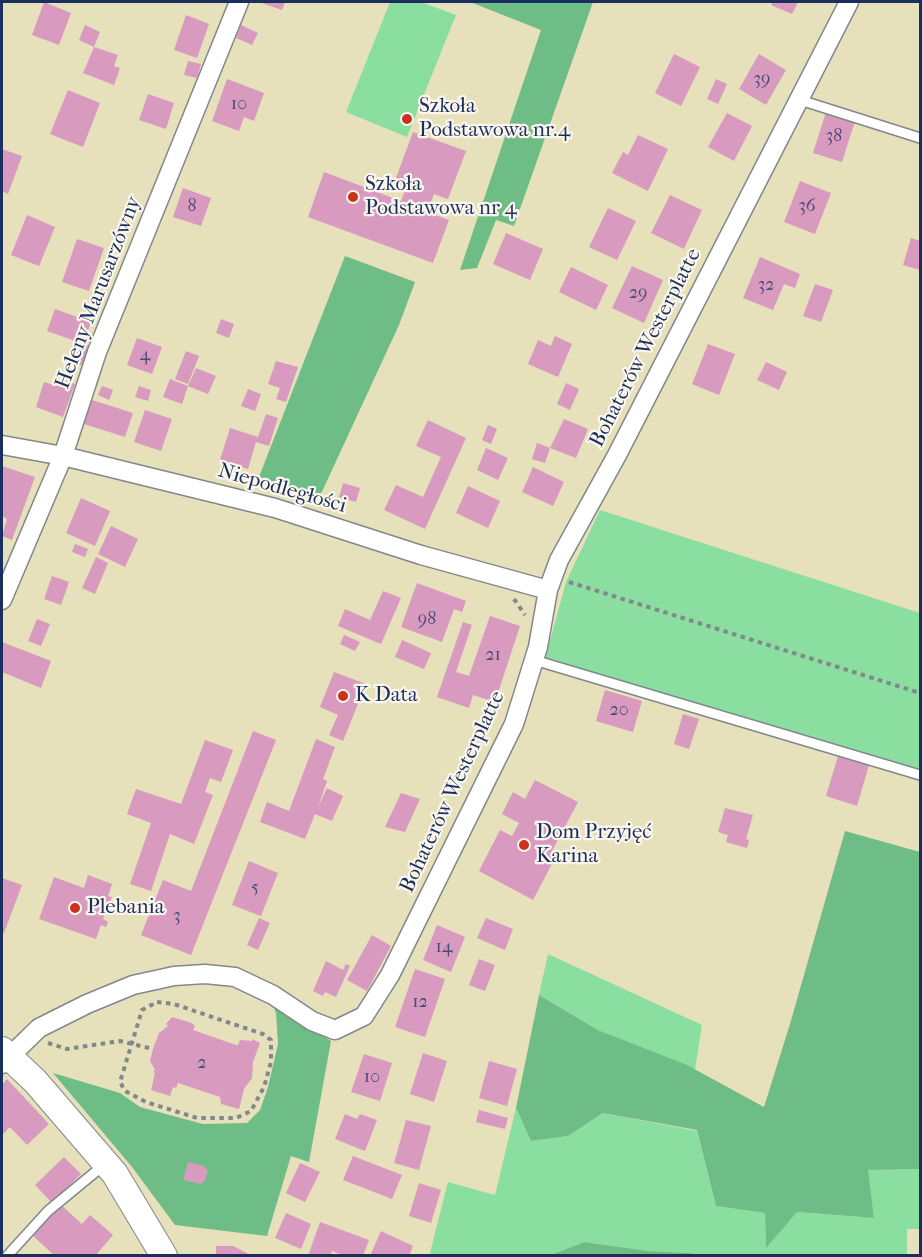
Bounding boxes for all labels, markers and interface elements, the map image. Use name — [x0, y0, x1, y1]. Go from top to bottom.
house number: 39 — [754, 69, 770, 91]
house number: 10 — [231, 94, 247, 116]
place label: Szkoła Podstawowa nr.4 — [419, 94, 570, 144]
marker: Szkoła Podstawowa nr.4 — [400, 112, 414, 126]
house number: 38 — [826, 126, 842, 148]
place label: Szkoła Podstawowa nr 4 — [365, 172, 517, 222]
marker: Szkoła Podstawowa nr 4 — [346, 190, 360, 204]
street label: Heleny Marusarzówny — [51, 193, 147, 393]
house number: 8 — [187, 196, 197, 218]
house number: 36 — [798, 196, 816, 218]
street label: Bohaterów Westerplatte — [585, 244, 707, 452]
house number: 32 — [758, 275, 774, 297]
house number: 29 — [629, 283, 647, 305]
house number: 4 — [140, 345, 150, 367]
street label: Niepodległości — [215, 459, 349, 519]
house number: 98 — [418, 609, 436, 631]
house number: 21 — [485, 645, 501, 667]
place label: K Data — [355, 683, 418, 709]
street label: Bohaterów Westerplatte — [395, 687, 511, 897]
marker: K Data — [336, 689, 350, 703]
house number: 20 — [609, 700, 629, 722]
place label: Dom Przyjęć Karina — [536, 820, 652, 870]
marker: Dom Przyjęć Karina — [517, 838, 531, 852]
house number: 5 — [251, 878, 259, 900]
place label: Plebania — [87, 895, 165, 921]
marker: Plebania — [68, 901, 82, 915]
house number: 3 — [173, 906, 181, 928]
house number: 14 — [435, 937, 453, 959]
house number: 12 — [412, 992, 428, 1014]
house number: 2 — [197, 1053, 207, 1075]
house number: 10 — [364, 1067, 380, 1089]

